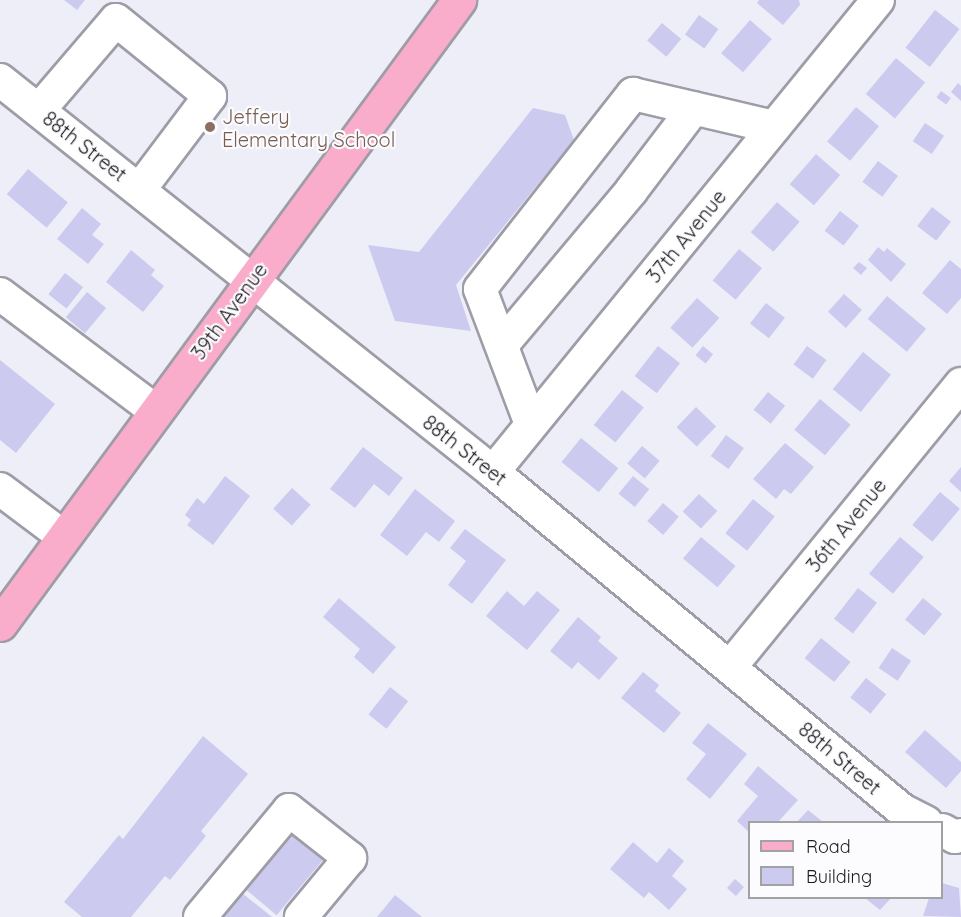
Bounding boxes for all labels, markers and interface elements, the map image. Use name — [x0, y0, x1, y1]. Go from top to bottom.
place label: Jeffery Elementary School — [222, 104, 395, 151]
street label: 88th Street — [38, 106, 132, 186]
marker: Jeffery Elementary School — [203, 120, 217, 134]
street label: 37th Avenue — [641, 185, 731, 287]
street label: 39th Avenue — [186, 258, 272, 364]
street label: 88th Street — [418, 410, 512, 490]
street label: 36th Avenue — [801, 473, 891, 577]
street label: 88th Street — [794, 717, 886, 799]
legend — [748, 821, 943, 899]
text: Road — [806, 835, 851, 858]
text: Building — [806, 865, 872, 888]

